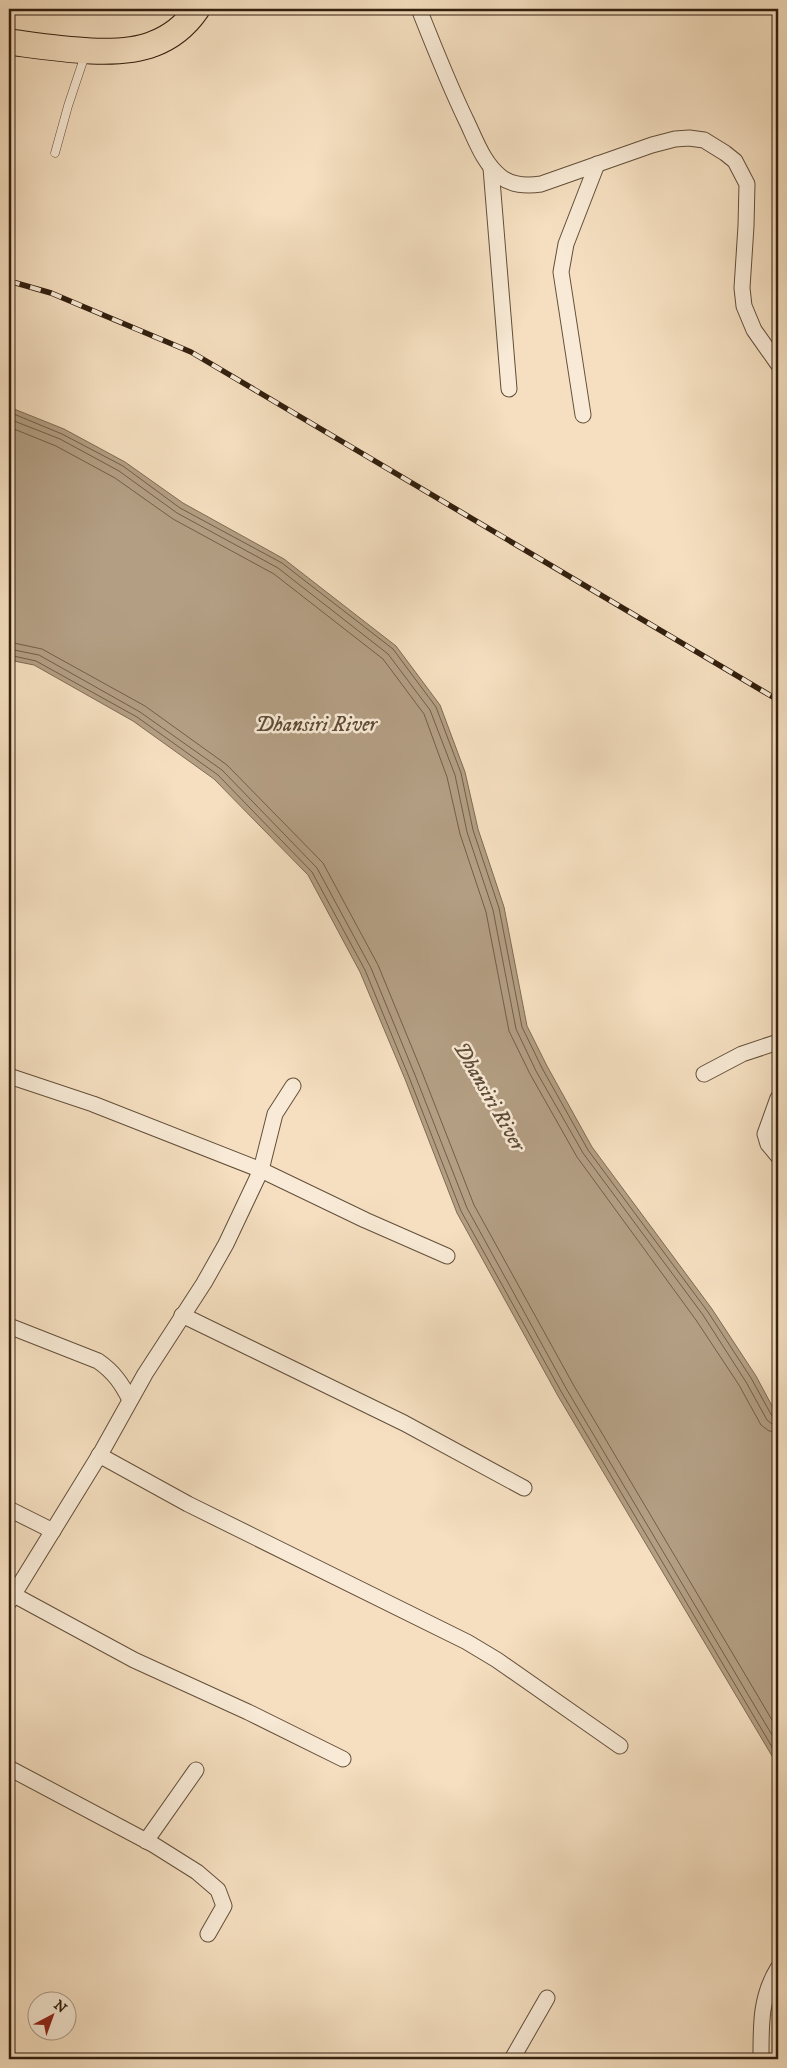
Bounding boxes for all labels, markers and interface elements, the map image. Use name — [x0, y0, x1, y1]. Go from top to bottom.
water label: Dhansiri River — [255, 712, 378, 738]
water label: Dhansiri River — [447, 1037, 532, 1157]
north arrow — [28, 1990, 78, 2040]
text: N — [50, 1996, 70, 2018]

